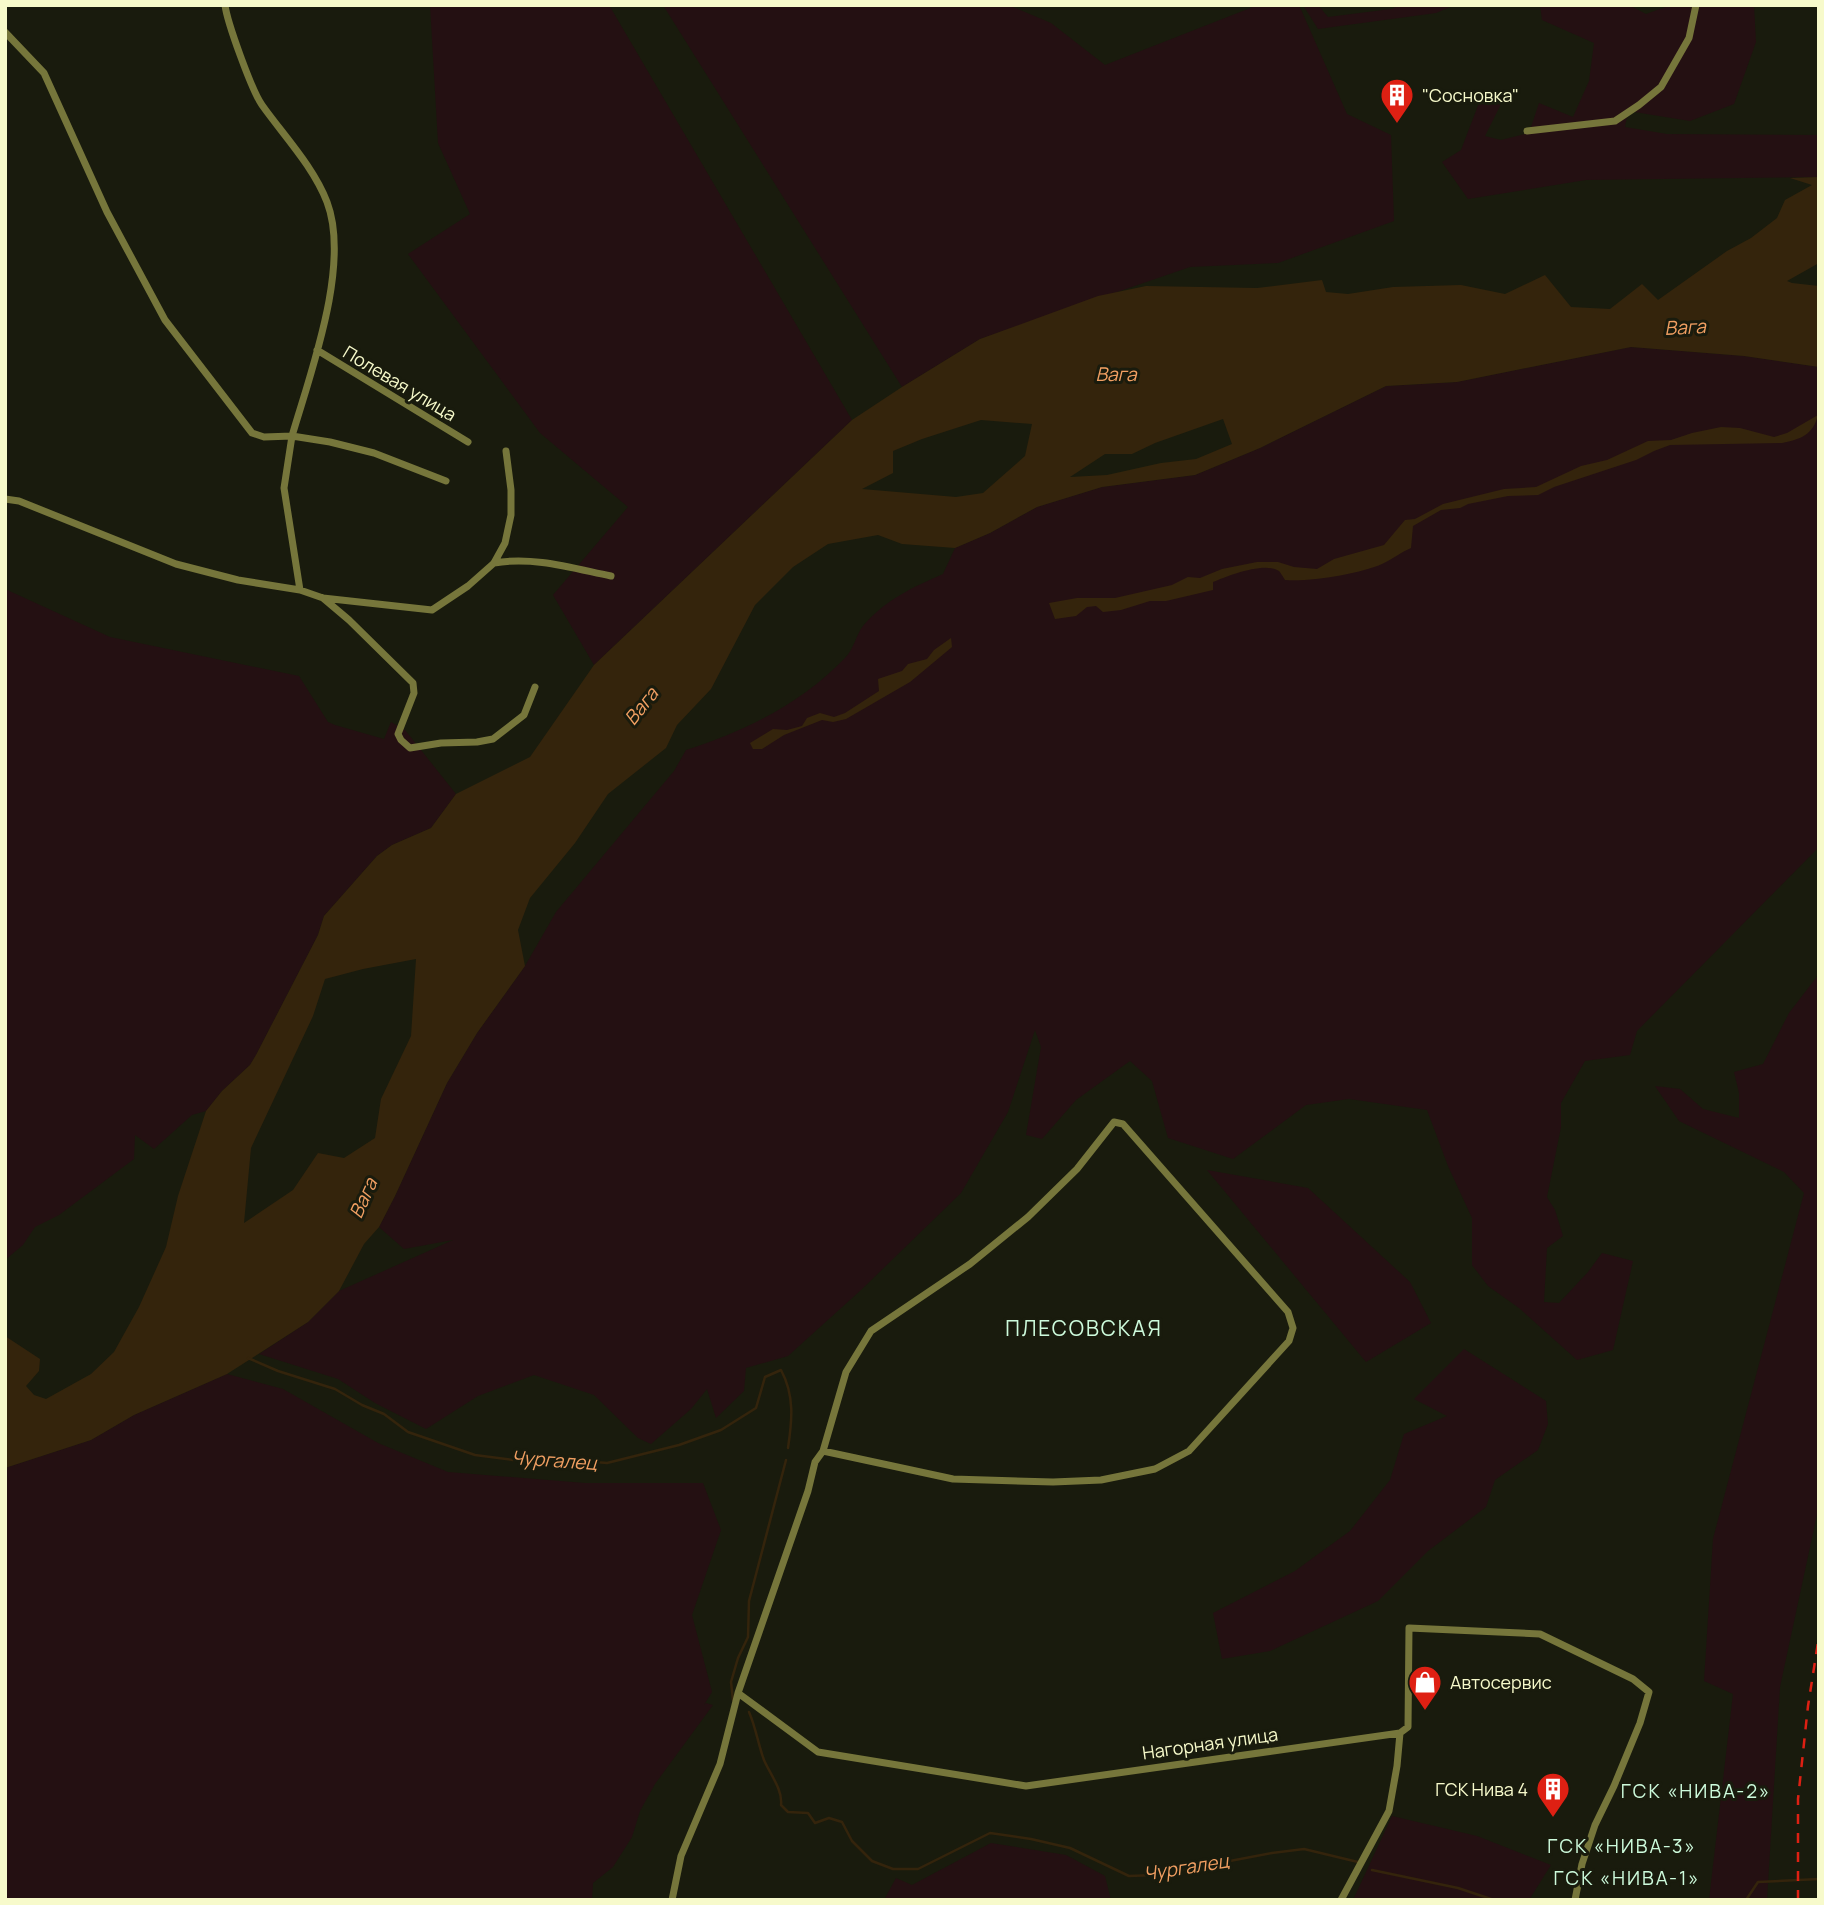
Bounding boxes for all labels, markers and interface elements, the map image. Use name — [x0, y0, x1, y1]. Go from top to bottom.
building icon: "Сосновка" — [1378, 76, 1416, 125]
place label: "Сосновка" — [1422, 83, 1519, 107]
water label: Вага — [1664, 313, 1708, 341]
street label: Полевая улица — [339, 340, 461, 426]
water label: Вага — [1095, 361, 1138, 387]
water label: Вага — [618, 681, 665, 730]
water label: Вага — [343, 1173, 384, 1222]
district label: ПЛЕСОВСКАЯ — [1005, 1314, 1163, 1342]
water label: Чургалец — [510, 1444, 599, 1476]
shop icon: Автосервис — [1406, 1663, 1444, 1712]
place label: Автосервис — [1450, 1670, 1552, 1694]
street label: Нагорная улица — [1141, 1722, 1279, 1764]
building icon: ГСК Нива 4 — [1534, 1770, 1572, 1819]
place label: ГСК Нива 4 — [1435, 1777, 1528, 1801]
district label: ГСК «НИВА-2» — [1621, 1778, 1771, 1804]
district label: ГСК «НИВА-3» — [1547, 1833, 1697, 1859]
water label: Чургалец — [1141, 1847, 1232, 1887]
district label: ГСК «НИВА-1» — [1553, 1865, 1701, 1891]

